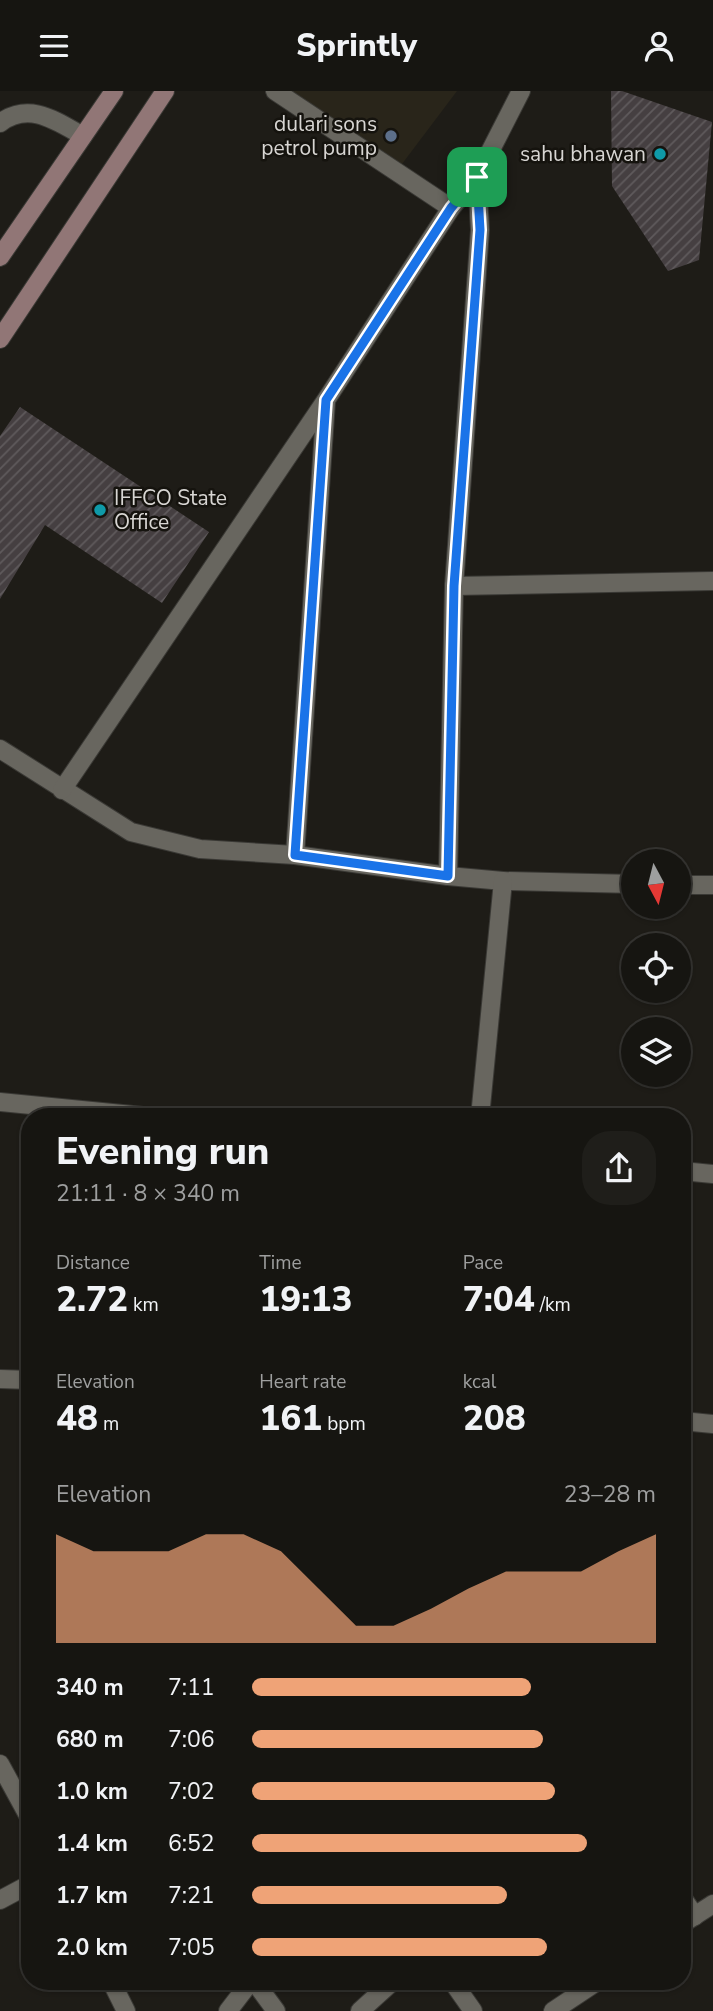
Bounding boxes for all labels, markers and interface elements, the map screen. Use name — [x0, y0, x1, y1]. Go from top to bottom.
text: Sprintly — [296, 24, 417, 67]
icon: menu — [35, 27, 73, 65]
icon: person — [640, 27, 678, 65]
place label: dulari sons petrol pump — [261, 110, 377, 162]
marker: dulari sons petrol pump — [383, 128, 399, 144]
place label: sahu bhawan — [520, 140, 646, 168]
marker: sahu bhawan — [652, 146, 668, 162]
pin — [447, 147, 507, 207]
icon: arrive — [458, 158, 496, 196]
place label: IFFCO State Office — [114, 484, 227, 536]
marker: IFFCO State Office — [92, 502, 108, 518]
north arrow — [621, 849, 691, 919]
map controls — [621, 849, 691, 1087]
button: locate — [621, 933, 691, 1003]
button: layers — [621, 1017, 691, 1087]
text: Evening run — [56, 1126, 269, 1177]
button: share — [582, 1131, 656, 1205]
text: 21:11 · 8 × 340 m — [56, 1178, 240, 1209]
text: Distance — [56, 1250, 130, 1276]
text: Time — [259, 1250, 302, 1276]
text: Pace — [463, 1250, 503, 1276]
text: 2.72 — [56, 1276, 128, 1323]
text: 19:13 — [259, 1276, 352, 1323]
text: 7:04 — [463, 1276, 535, 1323]
text: km — [128, 1292, 159, 1318]
text: /km — [535, 1292, 571, 1318]
text: Elevation — [56, 1369, 135, 1395]
text: Heart rate — [259, 1369, 346, 1395]
text: kcal — [463, 1369, 496, 1395]
text: 48 — [56, 1395, 98, 1442]
text: 161 — [259, 1395, 322, 1442]
text: 208 — [463, 1395, 526, 1442]
text: m — [98, 1411, 119, 1437]
text: bpm — [322, 1411, 366, 1437]
text: Elevation — [56, 1479, 151, 1510]
text: 23–28 m — [564, 1479, 656, 1510]
text: 340 m — [56, 1672, 124, 1703]
text: 7:11 — [168, 1672, 215, 1703]
text: 680 m — [56, 1724, 124, 1755]
text: 7:06 — [168, 1724, 215, 1755]
text: 1.0 km — [56, 1776, 128, 1807]
text: 7:02 — [168, 1776, 215, 1807]
text: 1.4 km — [56, 1828, 128, 1859]
text: 6:52 — [168, 1828, 215, 1859]
text: 1.7 km — [56, 1880, 128, 1911]
text: 7:21 — [168, 1880, 215, 1911]
text: 2.0 km — [56, 1932, 128, 1963]
text: 7:05 — [168, 1932, 215, 1963]

